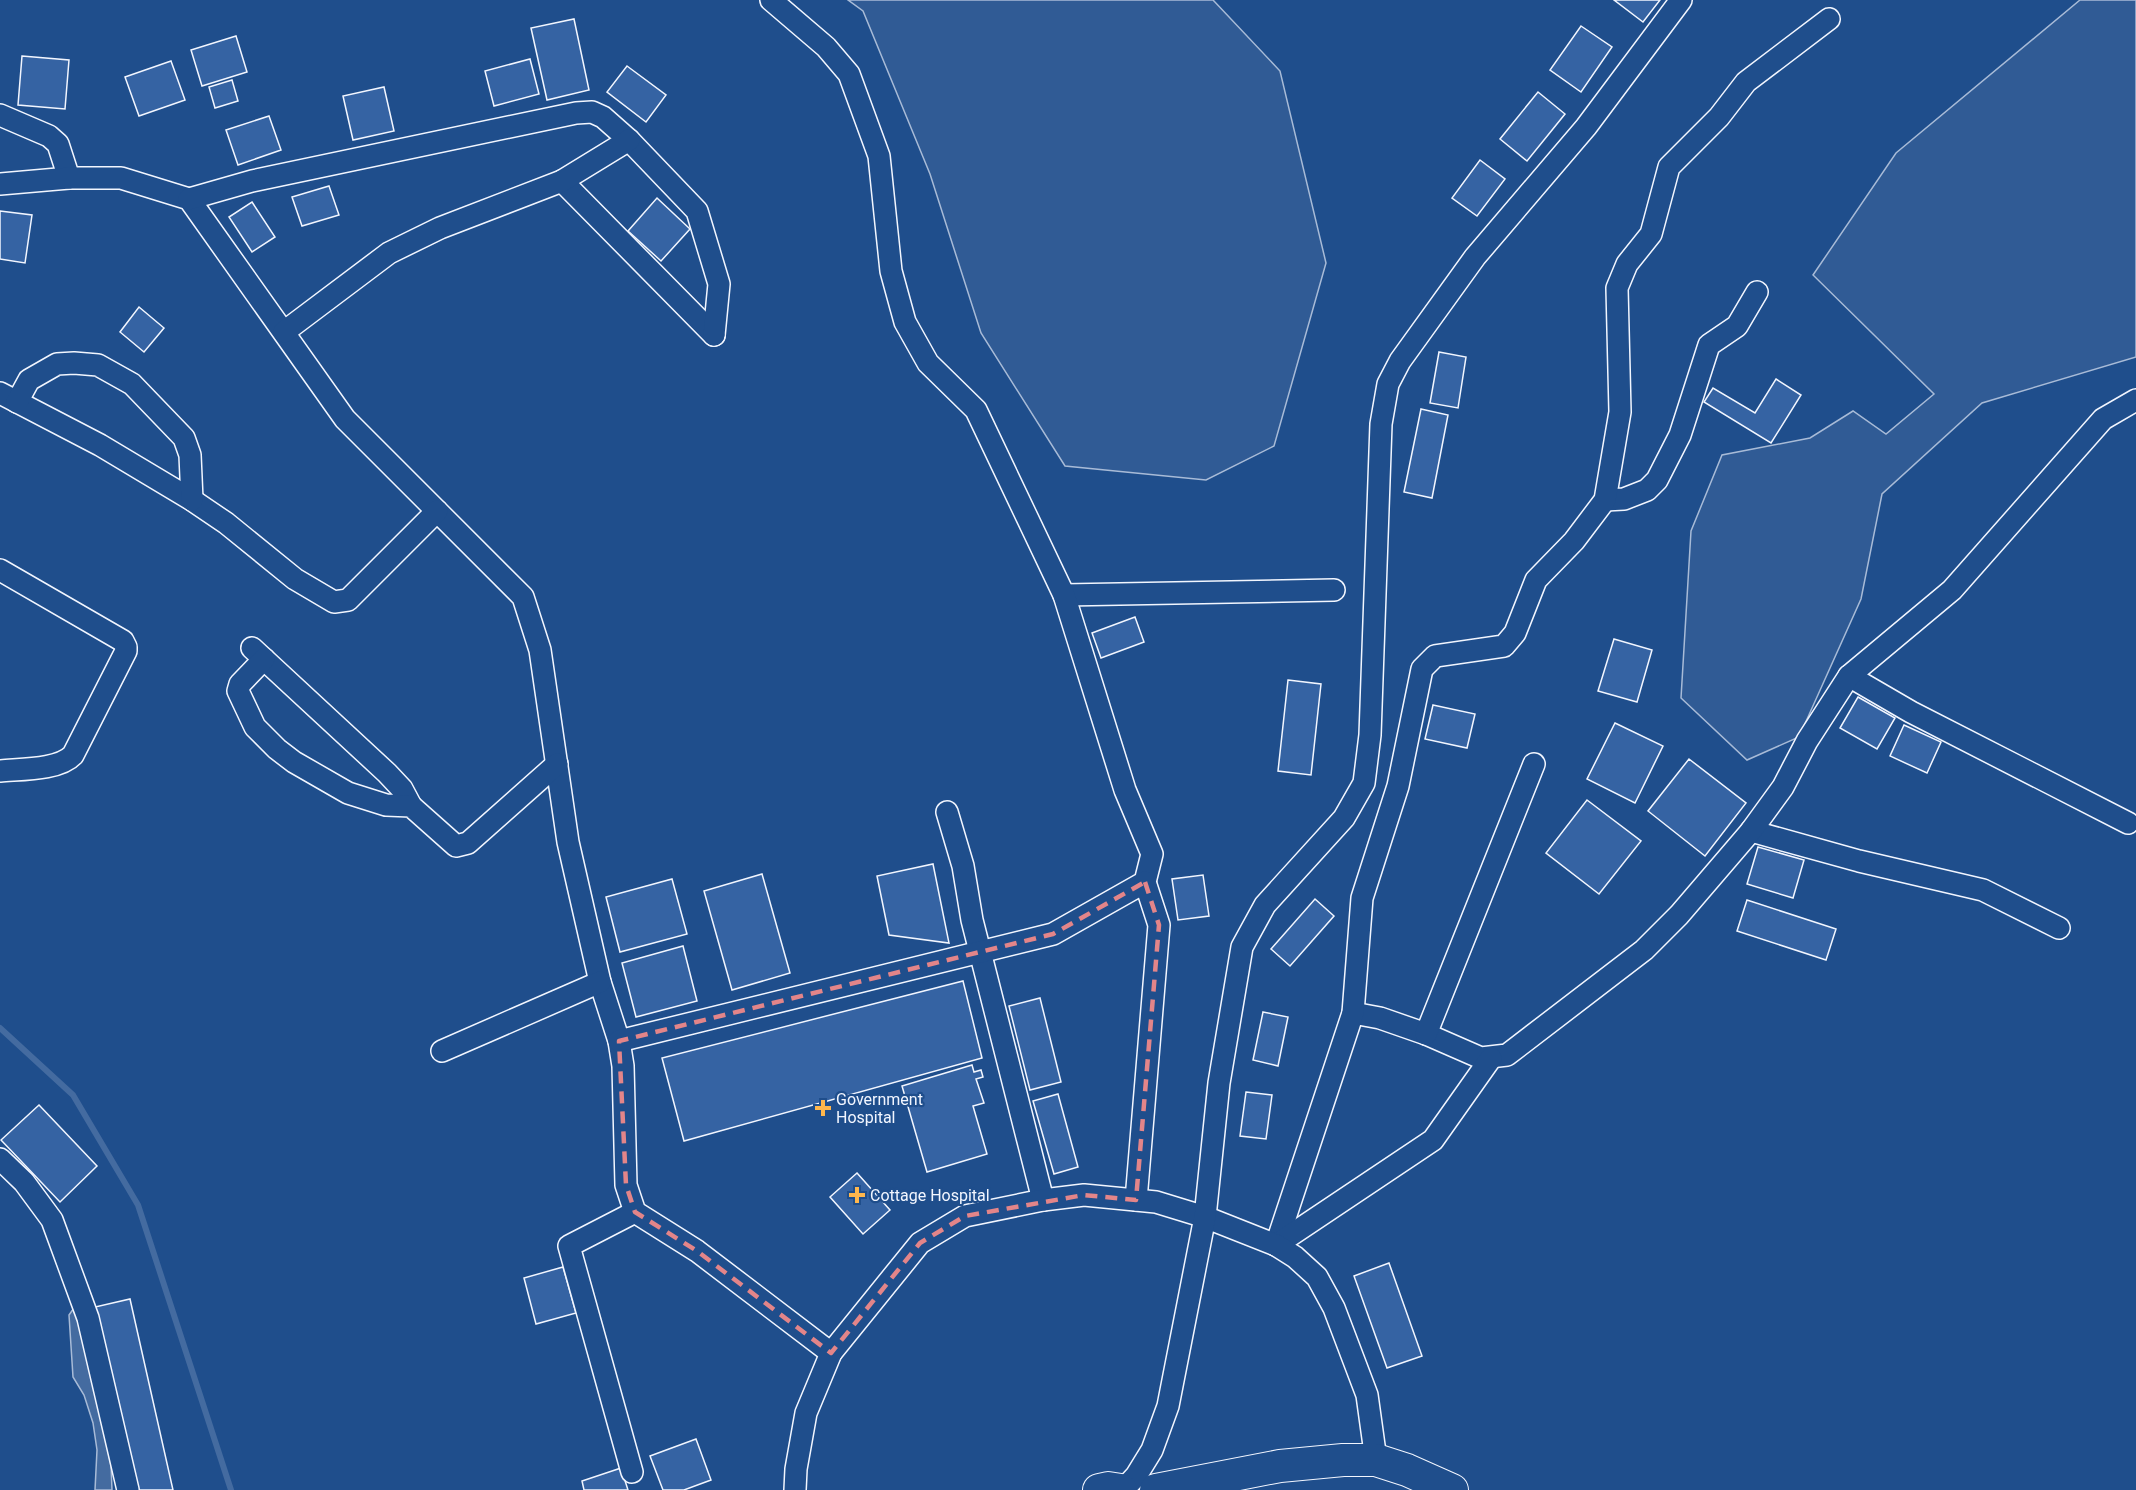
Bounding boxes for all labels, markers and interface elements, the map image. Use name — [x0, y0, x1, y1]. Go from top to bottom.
place label: Government Hospital — [836, 1090, 923, 1127]
marker: Government Hospital — [814, 1099, 832, 1117]
marker: Cottage Hospital — [848, 1186, 866, 1204]
place label: Cottage Hospital — [870, 1186, 990, 1205]

